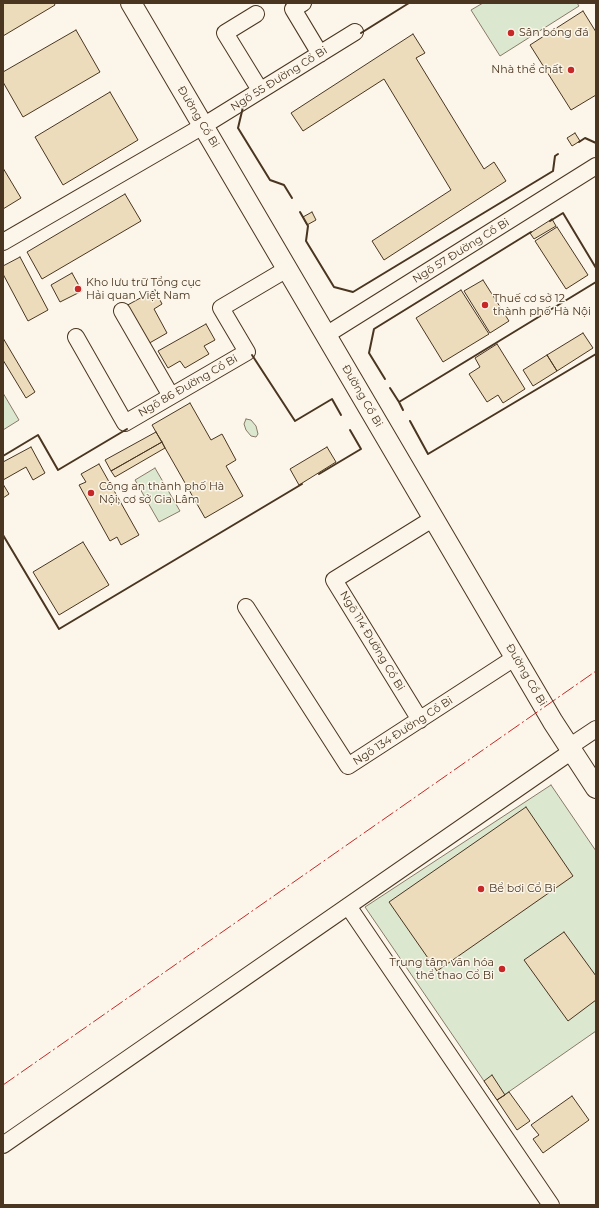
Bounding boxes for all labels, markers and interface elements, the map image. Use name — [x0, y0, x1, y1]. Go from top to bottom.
place label: Sân bóng đá — [519, 26, 589, 40]
marker: Sân bóng đá — [506, 28, 516, 38]
street label: Ngõ 55 Đường Cổ Bi — [228, 44, 330, 114]
place label: Nhà thể chất — [491, 63, 563, 77]
marker: Nhà thể chất — [566, 65, 576, 75]
street label: Đường Cổ Bi — [174, 84, 222, 150]
street label: Ngõ 57 Đường Cổ Bi — [410, 216, 512, 286]
place label: Kho lưu trữ Tổng cục Hải quan Việt Nam — [86, 276, 201, 302]
marker: Kho lưu trữ Tổng cục Hải quan Việt Nam — [73, 284, 83, 294]
place label: Thuế cơ sở 12 thành phố Hà Nội — [493, 292, 591, 318]
marker: Thuế cơ sở 12 thành phố Hà Nội — [480, 300, 490, 310]
street label: Ngõ 86 Đường Cổ Bi — [136, 352, 240, 420]
street label: Đường Cổ Bi — [339, 363, 385, 429]
place label: Công an thành phố Hà Nội, cơ sở Gia Lâm — [99, 480, 224, 506]
marker: Công an thành phố Hà Nội, cơ sở Gia Lâm — [86, 488, 96, 498]
street label: Ngõ 114 Đường Cổ Bi — [337, 589, 407, 693]
street label: Đường Cổ Bi — [503, 642, 549, 708]
street label: Ngõ 134 Đường Cổ Bi — [351, 694, 455, 768]
place label: Bể bơi Cổ Bi — [489, 882, 556, 896]
marker: Bể bơi Cổ Bi — [476, 884, 486, 894]
place label: Trung tâm văn hóa thể thao Cổ Bi — [390, 956, 494, 982]
marker: Trung tâm văn hóa thể thao Cổ Bi — [497, 964, 507, 974]

